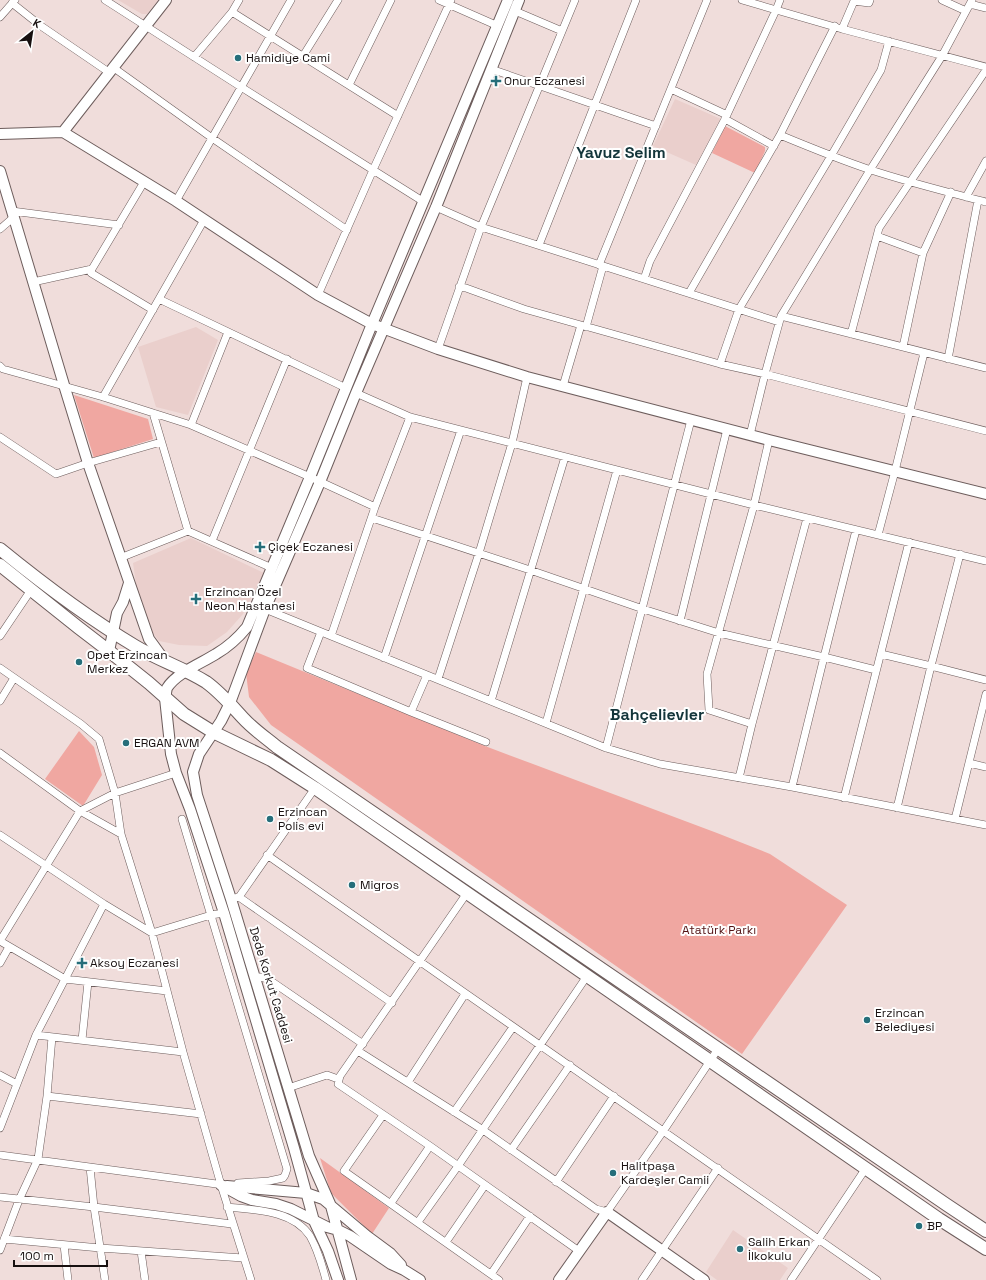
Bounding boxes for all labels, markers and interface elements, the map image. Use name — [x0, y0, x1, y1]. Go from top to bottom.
north arrow — [12, 12, 52, 52]
text: K — [31, 16, 44, 31]
place label: Hamidiye Cami — [246, 50, 330, 66]
marker: Hamidiye Cami — [233, 53, 243, 63]
place label: Onur Eczanesi — [504, 73, 585, 89]
marker: Onur Eczanesi — [491, 76, 501, 86]
district label: Yavuz Selim — [576, 142, 666, 163]
place label: Çiçek Eczanesi — [268, 539, 353, 555]
marker: Çiçek Eczanesi — [255, 542, 265, 552]
place label: Erzincan Özel Neon Hastanesi — [205, 584, 295, 614]
marker: Erzincan Özel Neon Hastanesi — [190, 593, 202, 605]
place label: Opet Erzincan Merkez — [87, 647, 168, 677]
marker: Opet Erzincan Merkez — [74, 657, 84, 667]
district label: Bahçelievler — [610, 704, 704, 725]
place label: ERGAN AVM — [134, 735, 199, 751]
marker: ERGAN AVM — [121, 738, 131, 748]
place label: Erzincan Polis evi — [278, 804, 327, 834]
marker: Erzincan Polis evi — [265, 814, 275, 824]
place label: Migros — [360, 877, 399, 893]
marker: Migros — [347, 880, 357, 890]
park label: Atatürk Parkı — [682, 922, 756, 938]
street label: Dede Korkut Caddesi — [246, 925, 296, 1045]
place label: Aksoy Eczanesi — [90, 955, 179, 971]
marker: Aksoy Eczanesi — [77, 958, 87, 968]
place label: Erzincan Belediyesi — [875, 1005, 935, 1035]
marker: Erzincan Belediyesi — [862, 1015, 872, 1025]
place label: Halitpaşa Kardeşler Camii — [621, 1158, 709, 1188]
marker: Halitpaşa Kardeşler Camii — [608, 1168, 618, 1178]
place label: BP — [927, 1218, 942, 1234]
marker: BP — [914, 1221, 924, 1231]
place label: Salih Erkan İlkokulu — [748, 1234, 810, 1264]
scale bar — [14, 1242, 107, 1268]
marker: Salih Erkan İlkokulu — [735, 1244, 745, 1254]
text: 100 m — [20, 1248, 54, 1264]

